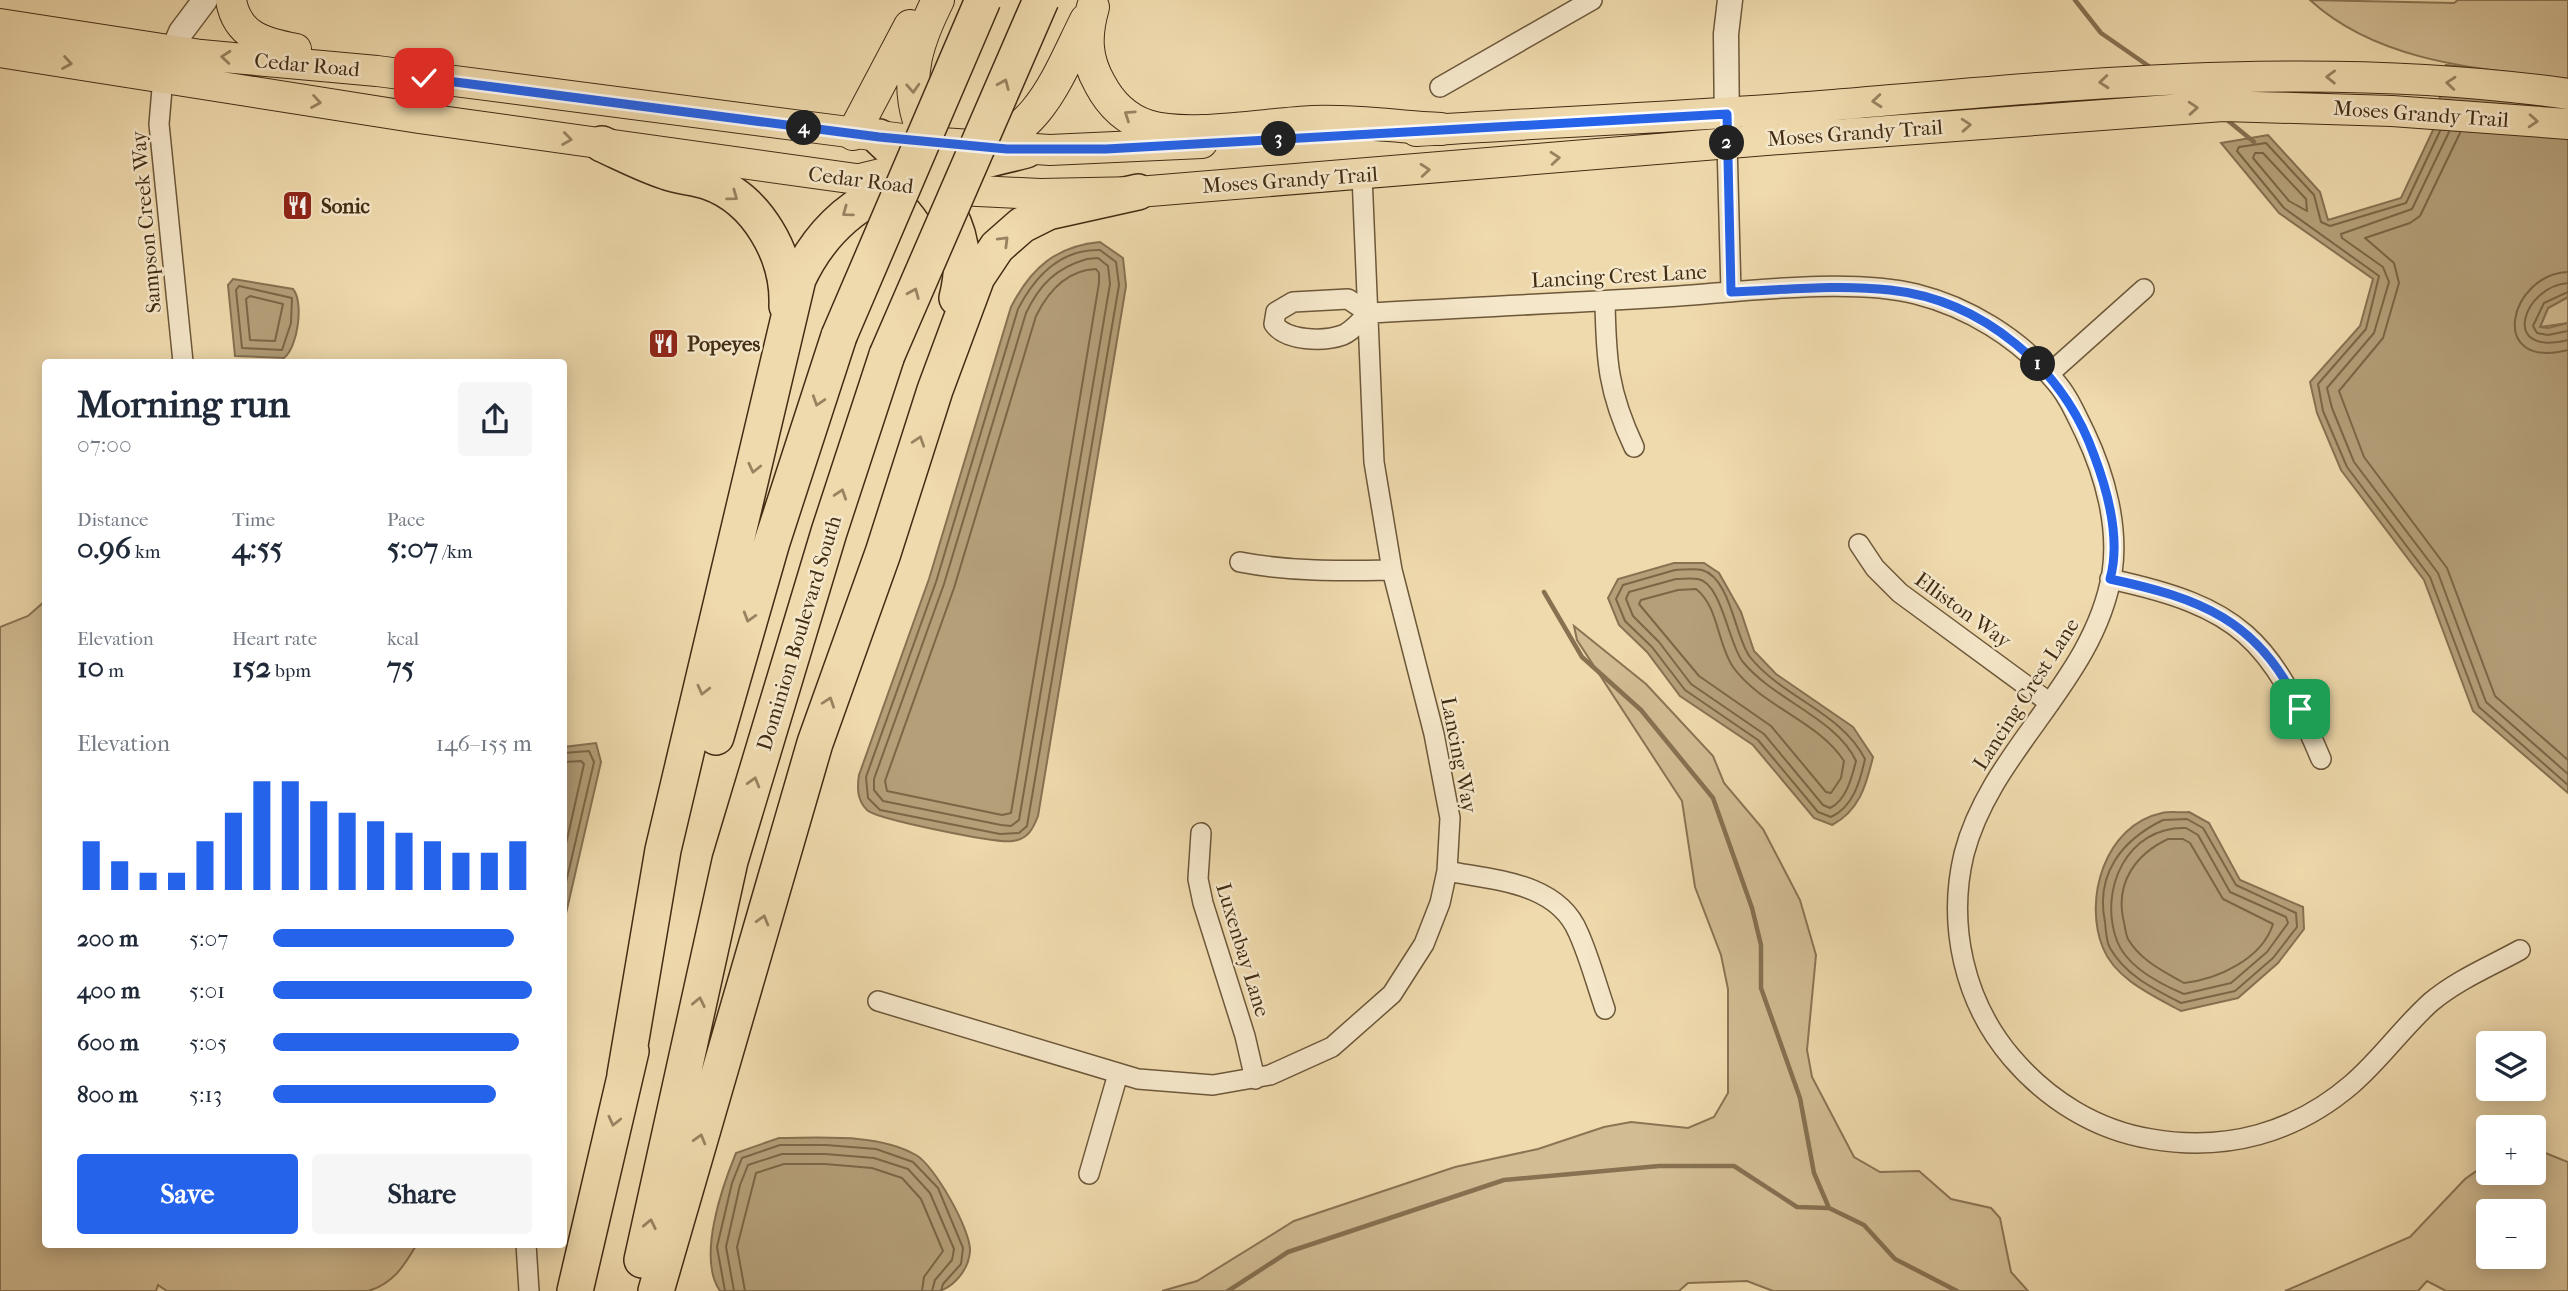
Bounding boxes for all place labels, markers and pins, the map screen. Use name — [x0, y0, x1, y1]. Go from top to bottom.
pin — [394, 48, 454, 108]
pin: 4 — [786, 110, 822, 146]
pin: 3 — [1262, 122, 1296, 156]
pin: 2 — [1710, 125, 1744, 160]
restaurant icon: Sonic — [281, 189, 315, 223]
place label: Sonic — [321, 194, 370, 218]
restaurant icon: Popeyes — [647, 327, 681, 361]
place label: Popeyes — [687, 332, 760, 356]
pin: 1 — [2021, 346, 2056, 382]
pin — [2270, 679, 2330, 739]

